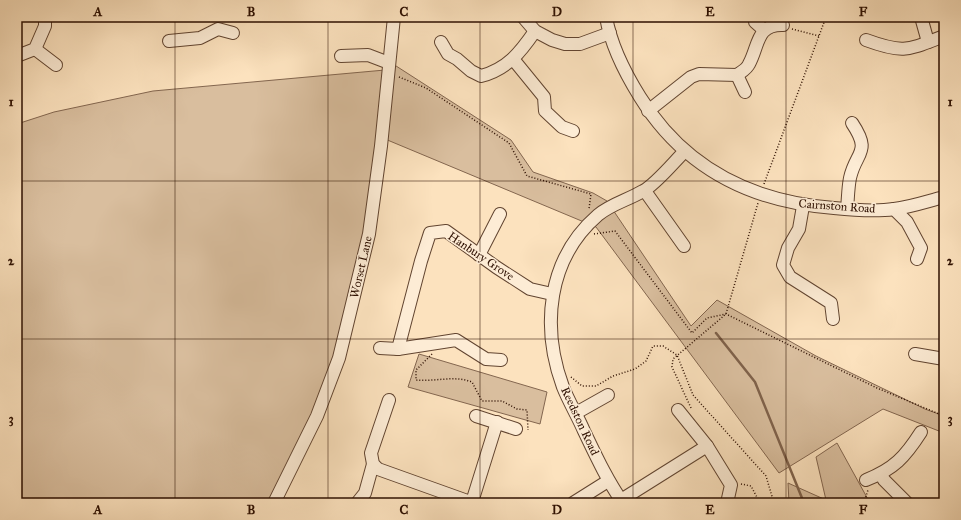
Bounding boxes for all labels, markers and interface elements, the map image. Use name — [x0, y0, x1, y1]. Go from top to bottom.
text: A — [93, 4, 103, 20]
text: B — [247, 4, 256, 20]
text: C — [400, 4, 409, 20]
text: D — [552, 4, 562, 20]
text: E — [705, 4, 715, 20]
text: F — [859, 4, 868, 20]
text: 1 — [8, 94, 14, 110]
text: 1 — [947, 94, 953, 110]
street label: Cairnston Road — [798, 196, 876, 216]
street label: Hanbury Grove — [445, 229, 517, 283]
street label: Worset Lane — [347, 235, 375, 299]
text: 2 — [8, 253, 15, 269]
text: 2 — [947, 253, 954, 269]
street label: Reedston Road — [558, 385, 602, 457]
text: 3 — [8, 411, 14, 427]
text: 3 — [947, 411, 953, 427]
text: A — [93, 502, 103, 518]
text: B — [247, 502, 256, 518]
text: C — [400, 502, 409, 518]
text: D — [552, 502, 562, 518]
text: E — [705, 502, 715, 518]
text: F — [859, 502, 868, 518]

